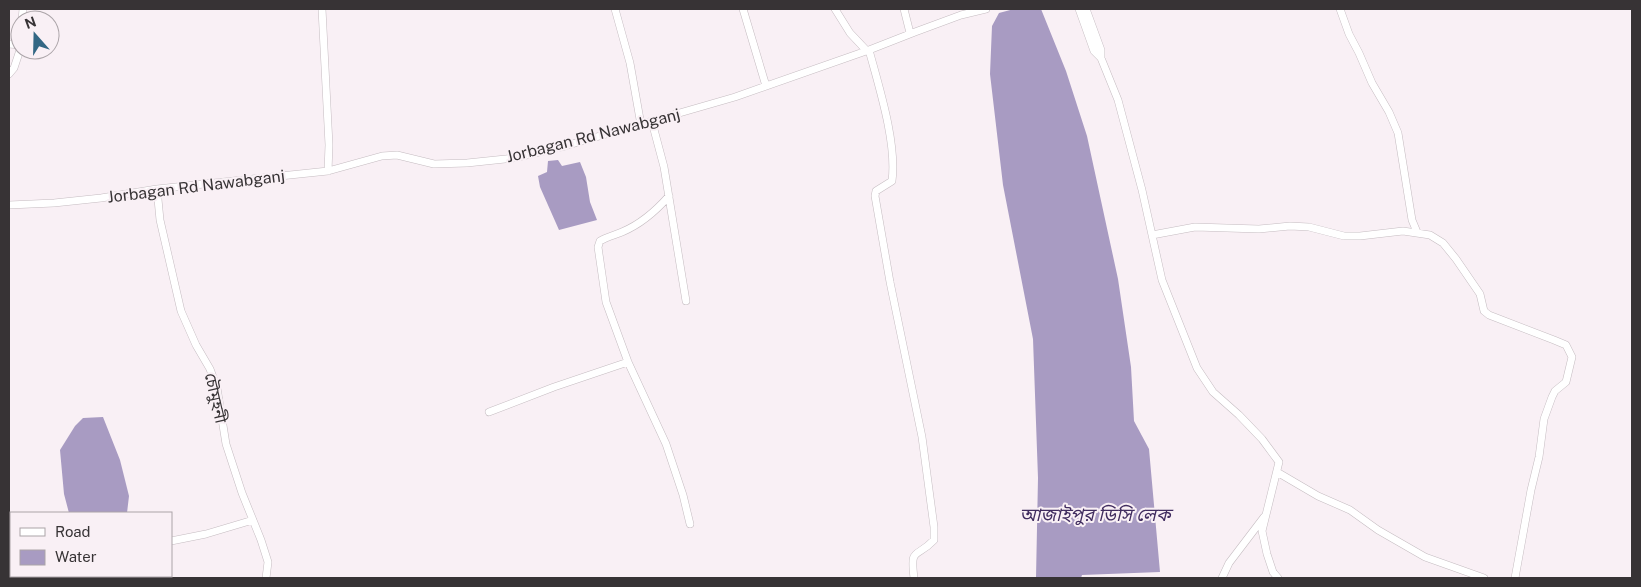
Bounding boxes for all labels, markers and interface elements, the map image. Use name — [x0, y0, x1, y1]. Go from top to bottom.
north arrow — [10, 10, 60, 60]
text: N — [23, 13, 38, 32]
street label: Jorbagan Rd Nawabganj — [504, 105, 682, 166]
street label: Jorbagan Rd Nawabganj — [106, 166, 286, 207]
street label: চৌমুহনী — [201, 371, 231, 426]
water label: আজাইপুর ডিসি লেক — [1020, 504, 1174, 526]
legend — [10, 512, 172, 577]
text: Road — [55, 523, 91, 540]
text: Water — [55, 548, 97, 565]

